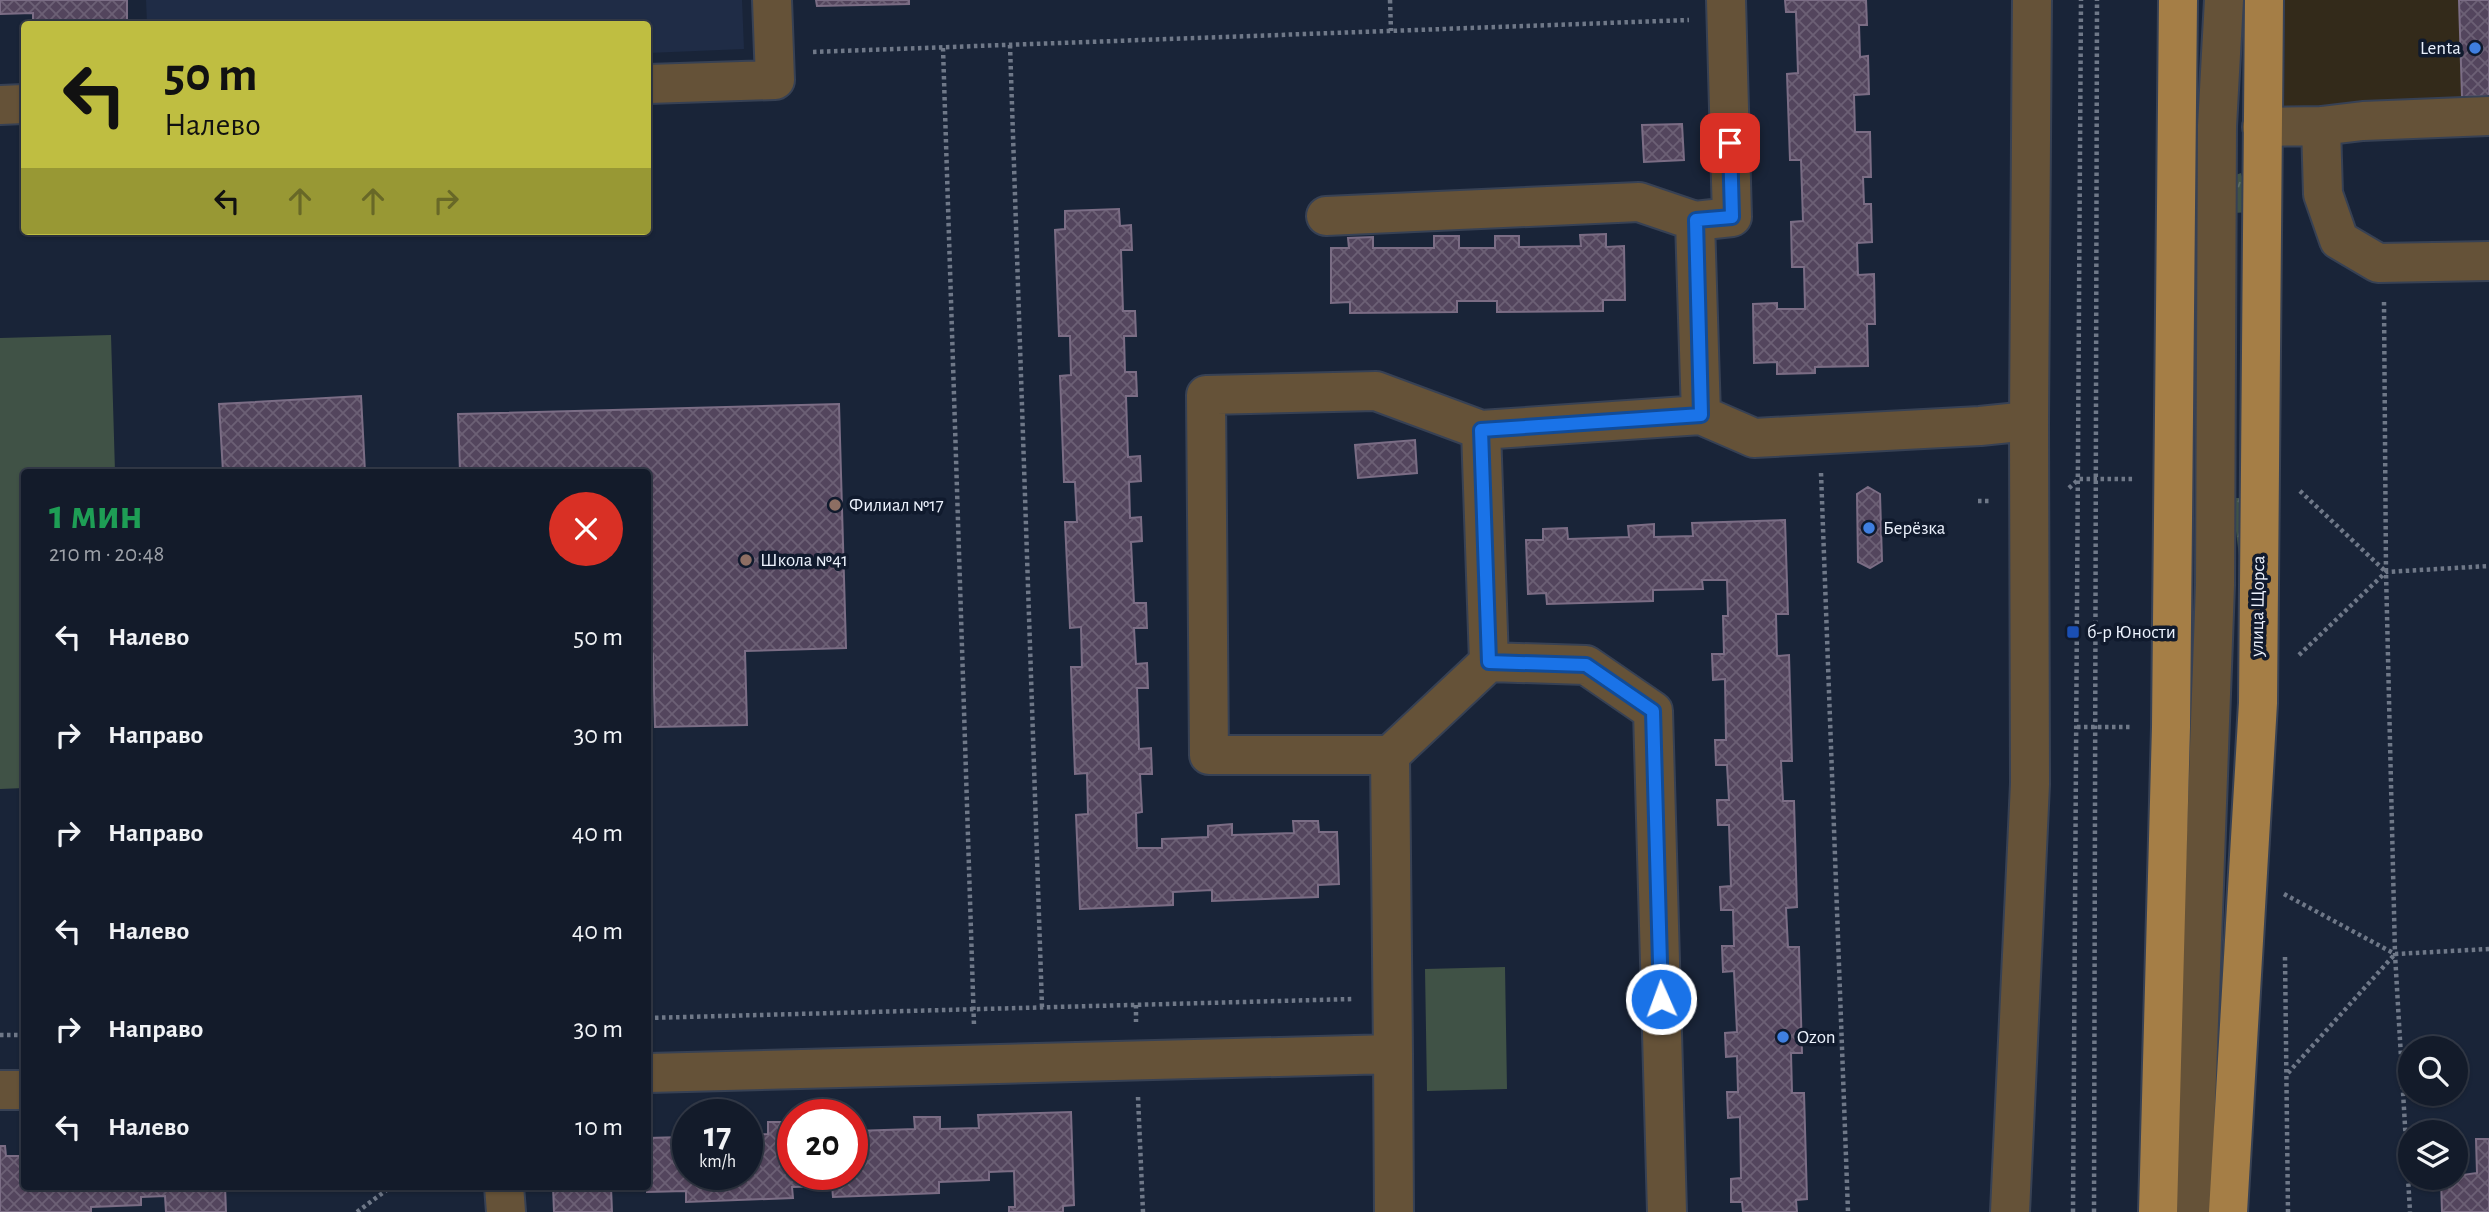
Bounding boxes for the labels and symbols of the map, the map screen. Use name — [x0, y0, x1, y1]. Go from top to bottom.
place label: Lenta — [2420, 39, 2461, 58]
marker: Lenta — [2467, 40, 2483, 56]
pin — [1700, 113, 1760, 173]
place label: Филиал №17 — [849, 496, 944, 515]
marker: Филиал №17 — [827, 497, 843, 513]
place label: Берёзка — [1883, 519, 1946, 538]
marker: Берёзка — [1861, 520, 1877, 536]
place label: Школа №41 — [760, 551, 848, 570]
marker: Школа №41 — [738, 552, 754, 568]
street label: улица Щорса — [2248, 555, 2268, 658]
place label: б-р Юности — [2087, 623, 2176, 642]
marker: б-р Юности — [2065, 624, 2081, 640]
position arrow — [1624, 962, 1698, 1036]
place label: Ozon — [1797, 1028, 1836, 1047]
marker: Ozon — [1775, 1029, 1791, 1045]
speed limit sign: 20 — [777, 1099, 868, 1190]

